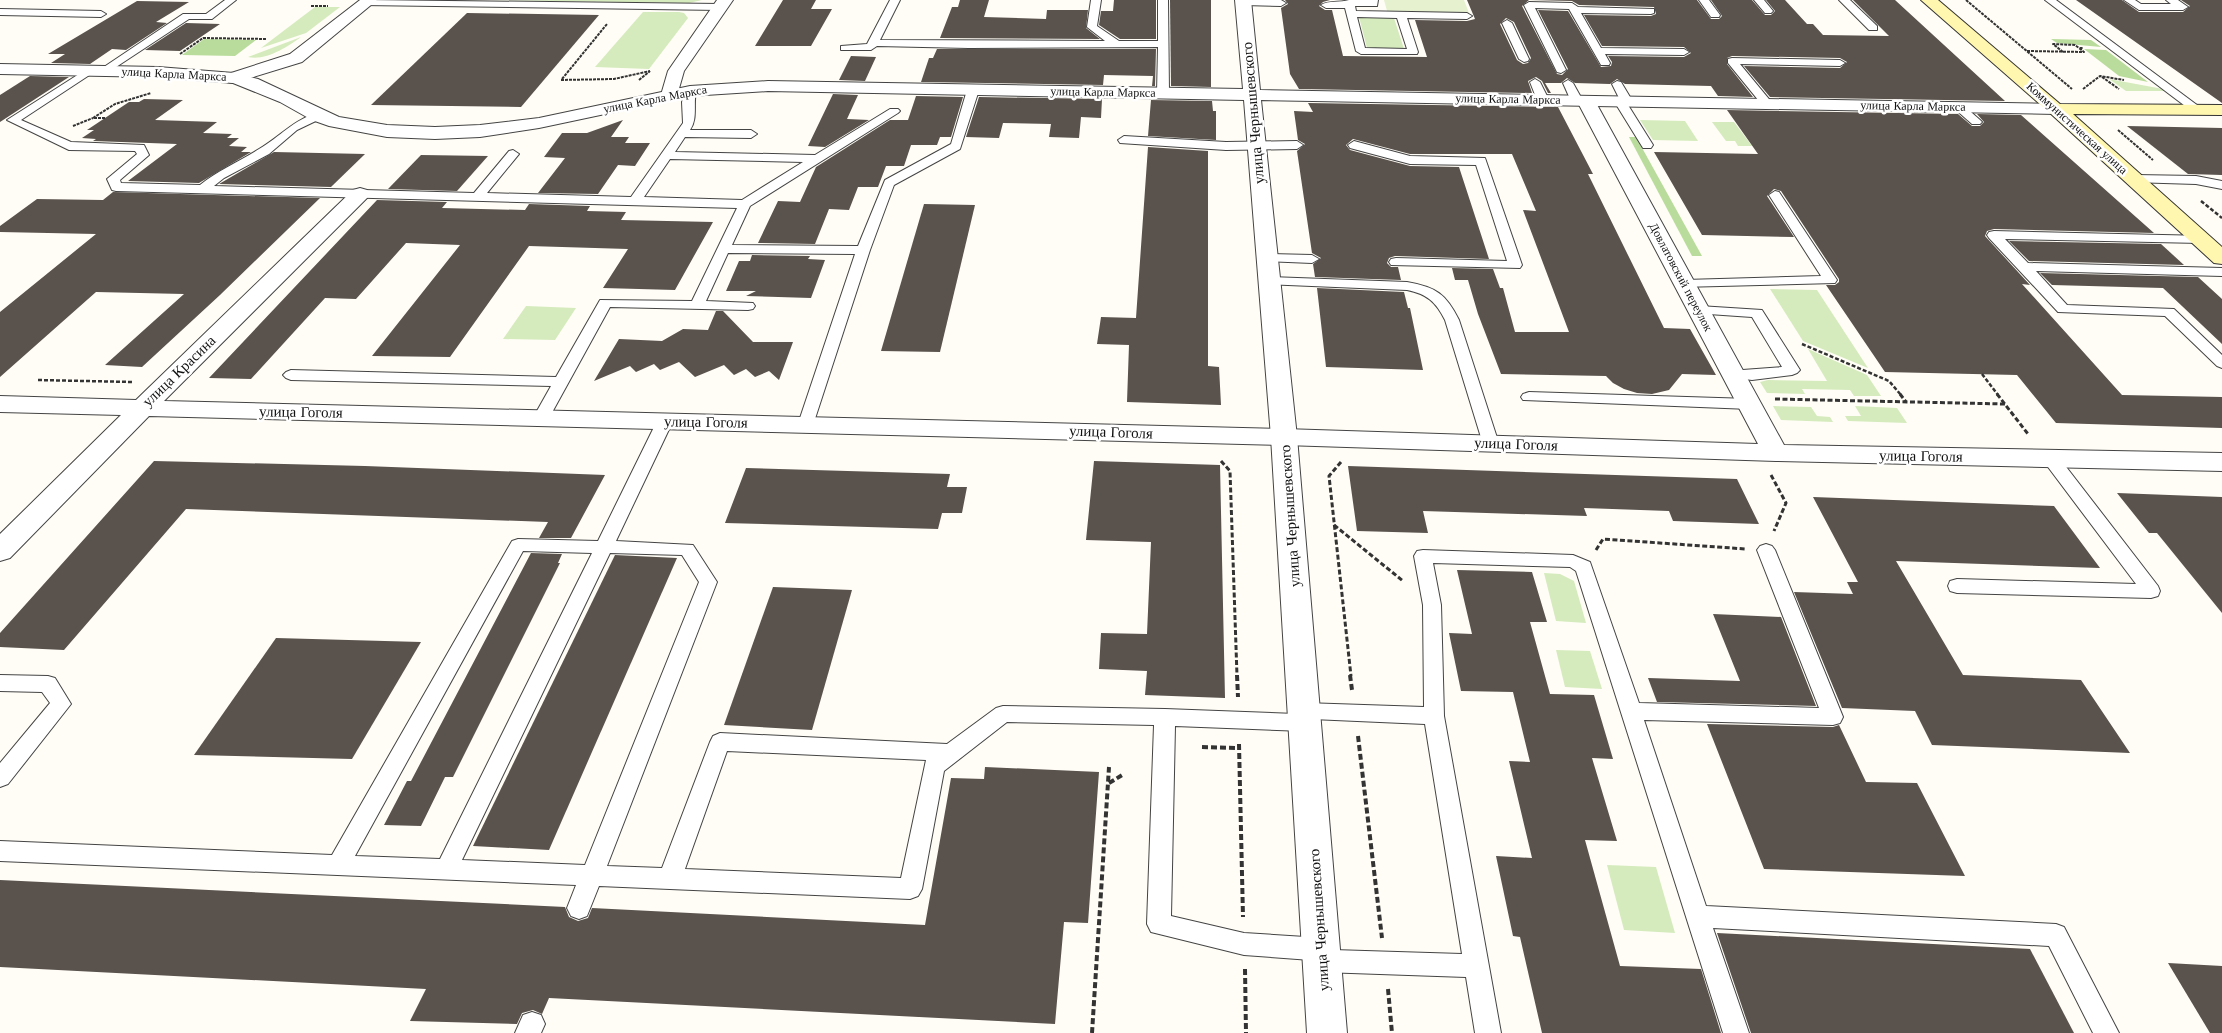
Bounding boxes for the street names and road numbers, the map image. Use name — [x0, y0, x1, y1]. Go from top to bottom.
street label: улица Чернышевского — [1237, 41, 1268, 185]
street label: улица Карла Маркса — [121, 63, 228, 84]
street label: Коммунистическая улица — [2024, 78, 2131, 177]
street label: улица Карла Маркса — [602, 81, 709, 116]
street label: улица Карла Маркса — [1050, 83, 1156, 100]
street label: улица Карла Маркса — [1455, 90, 1561, 107]
street label: улица Карла Маркса — [1860, 97, 1966, 114]
street label: Довлатовский переулок — [1646, 220, 1717, 334]
street label: улица Красина — [138, 331, 220, 410]
street label: улица Гоголя — [259, 401, 343, 422]
street label: улица Гоголя — [664, 411, 748, 432]
street label: улица Гоголя — [1069, 421, 1153, 442]
street label: улица Гоголя — [1474, 433, 1558, 454]
street label: улица Чернышевского — [1275, 444, 1304, 588]
street label: улица Гоголя — [1879, 445, 1963, 466]
street label: улица Чернышевского — [1304, 848, 1333, 992]

